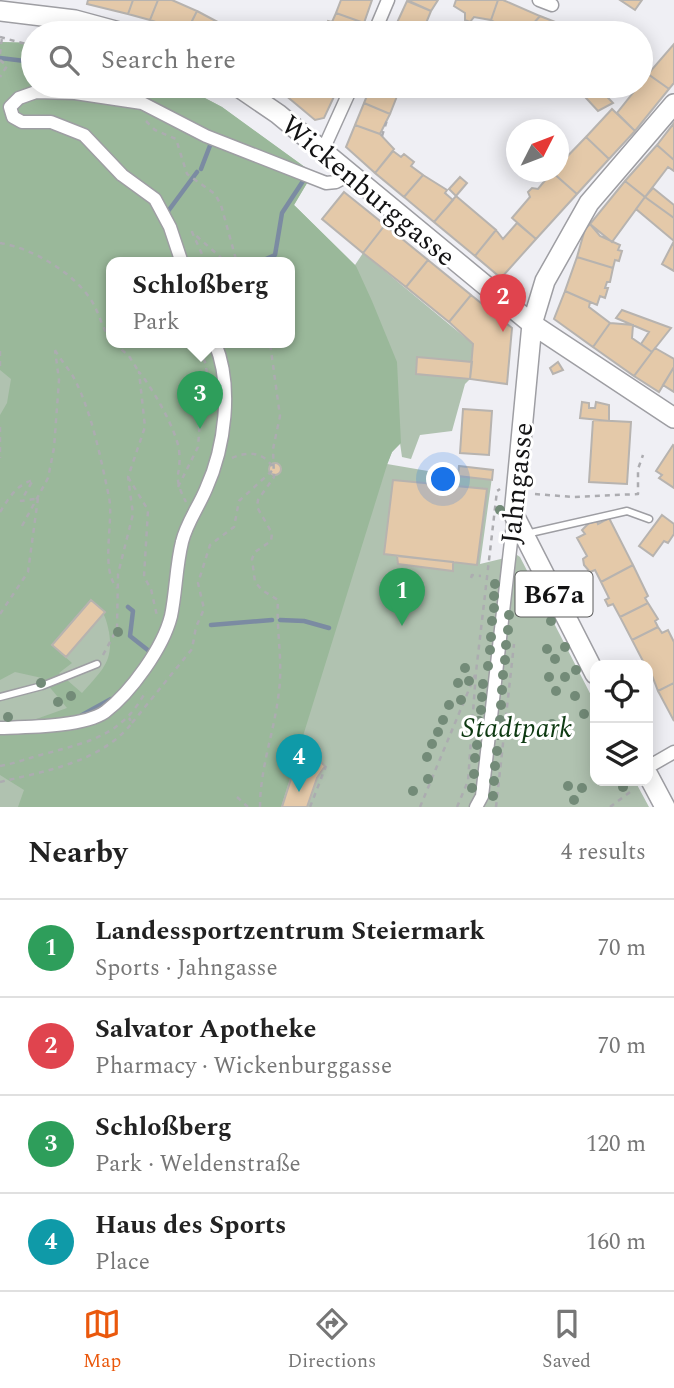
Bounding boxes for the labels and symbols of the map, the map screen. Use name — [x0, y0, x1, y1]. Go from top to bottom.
street label: Wickenburggasse — [271, 105, 465, 277]
north arrow — [506, 119, 569, 182]
pin: 2 — [480, 274, 526, 332]
pin: 3 — [177, 371, 223, 429]
street label: Jahngasse — [490, 420, 545, 546]
your location — [426, 462, 460, 496]
pin: 1 — [379, 568, 425, 626]
road number: B67a — [516, 572, 592, 616]
park label: Stadtpark — [462, 707, 572, 750]
pin: 4 — [276, 734, 322, 792]

